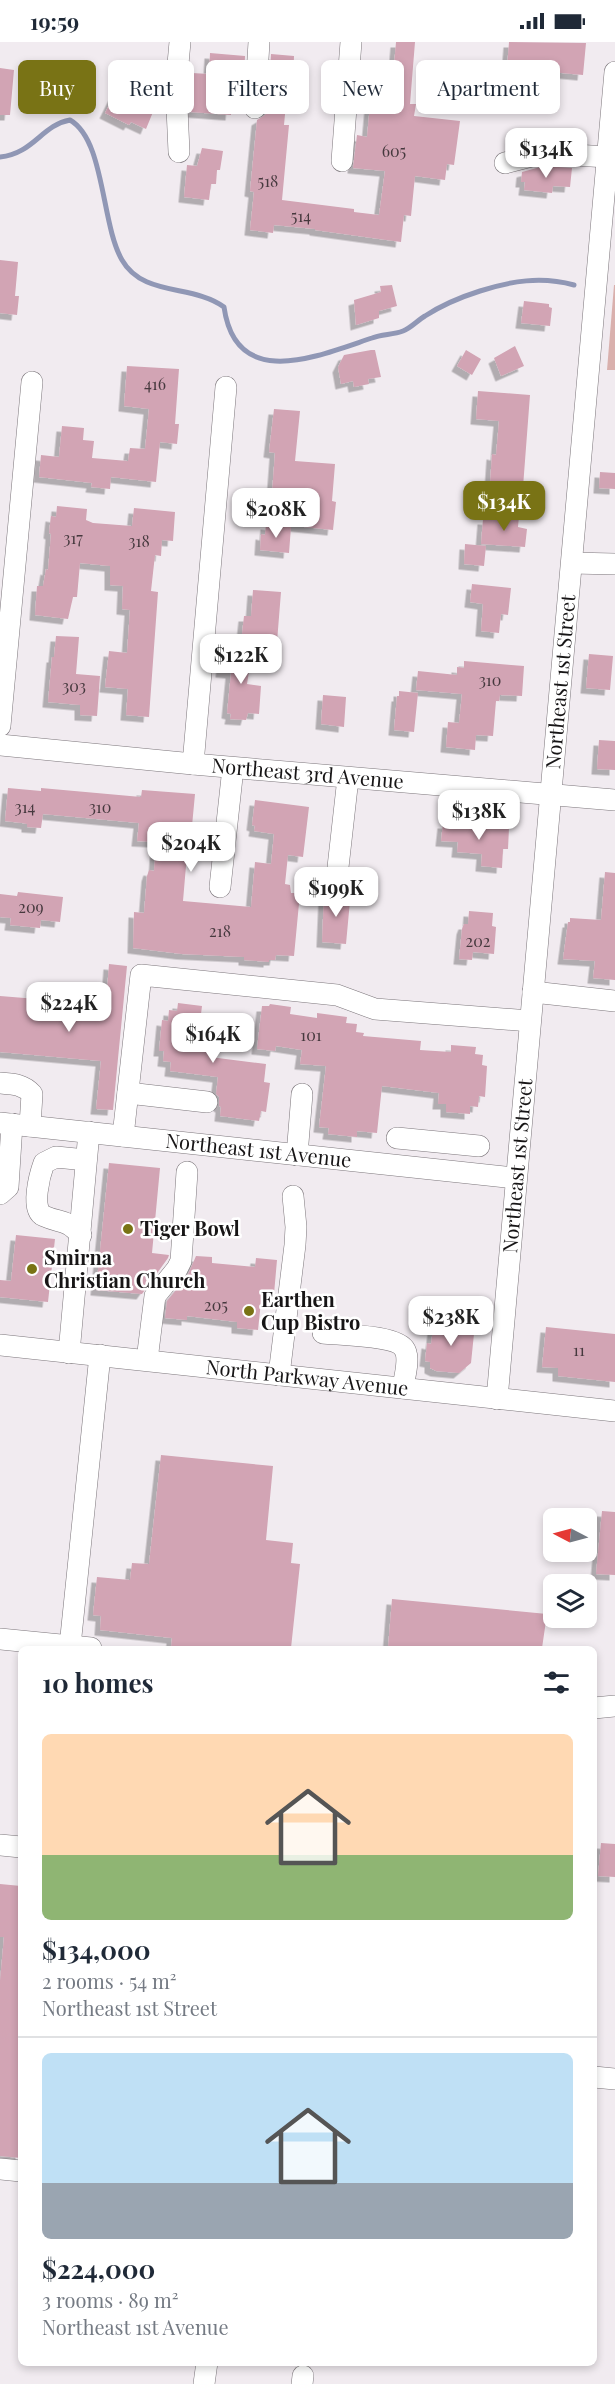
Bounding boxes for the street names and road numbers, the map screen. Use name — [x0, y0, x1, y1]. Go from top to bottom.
street label: Northeast 1st Street — [538, 592, 581, 770]
street label: Northeast 3rd Avenue — [211, 751, 405, 794]
street label: Northeast 1st Street — [495, 1076, 538, 1254]
street label: Northeast 1st Avenue — [164, 1126, 353, 1172]
street label: North Parkway Avenue — [205, 1352, 410, 1401]

